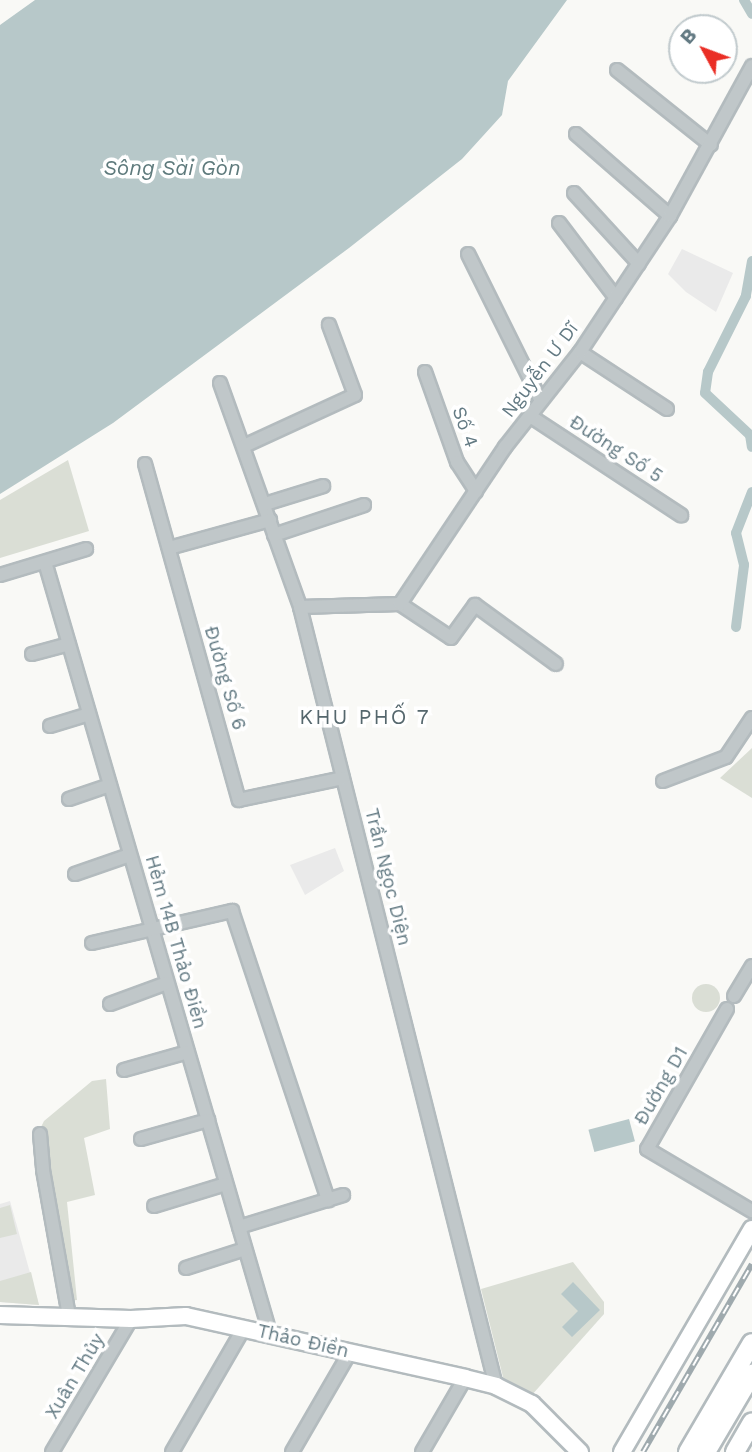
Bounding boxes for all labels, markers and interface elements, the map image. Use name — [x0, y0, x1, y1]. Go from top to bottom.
north arrow — [668, 14, 738, 84]
text: B — [675, 24, 701, 49]
water label: Sông Sài Gòn — [103, 155, 241, 181]
street label: Nguyễn Ư Dĩ — [497, 318, 583, 422]
street label: Số 4 — [447, 404, 483, 450]
street label: Đường Số 5 — [565, 410, 667, 488]
street label: Đường Số 6 — [199, 623, 251, 733]
district label: KHU PHỐ 7 — [300, 704, 430, 730]
street label: Trần Ngọc Diện — [360, 806, 416, 948]
street label: Hẻm 14B Thảo Điền — [140, 852, 212, 1032]
street label: Đường D1 — [629, 1043, 693, 1129]
street label: Thảo Điền — [255, 1319, 351, 1363]
street label: Xuân Thủy — [40, 1329, 110, 1423]

